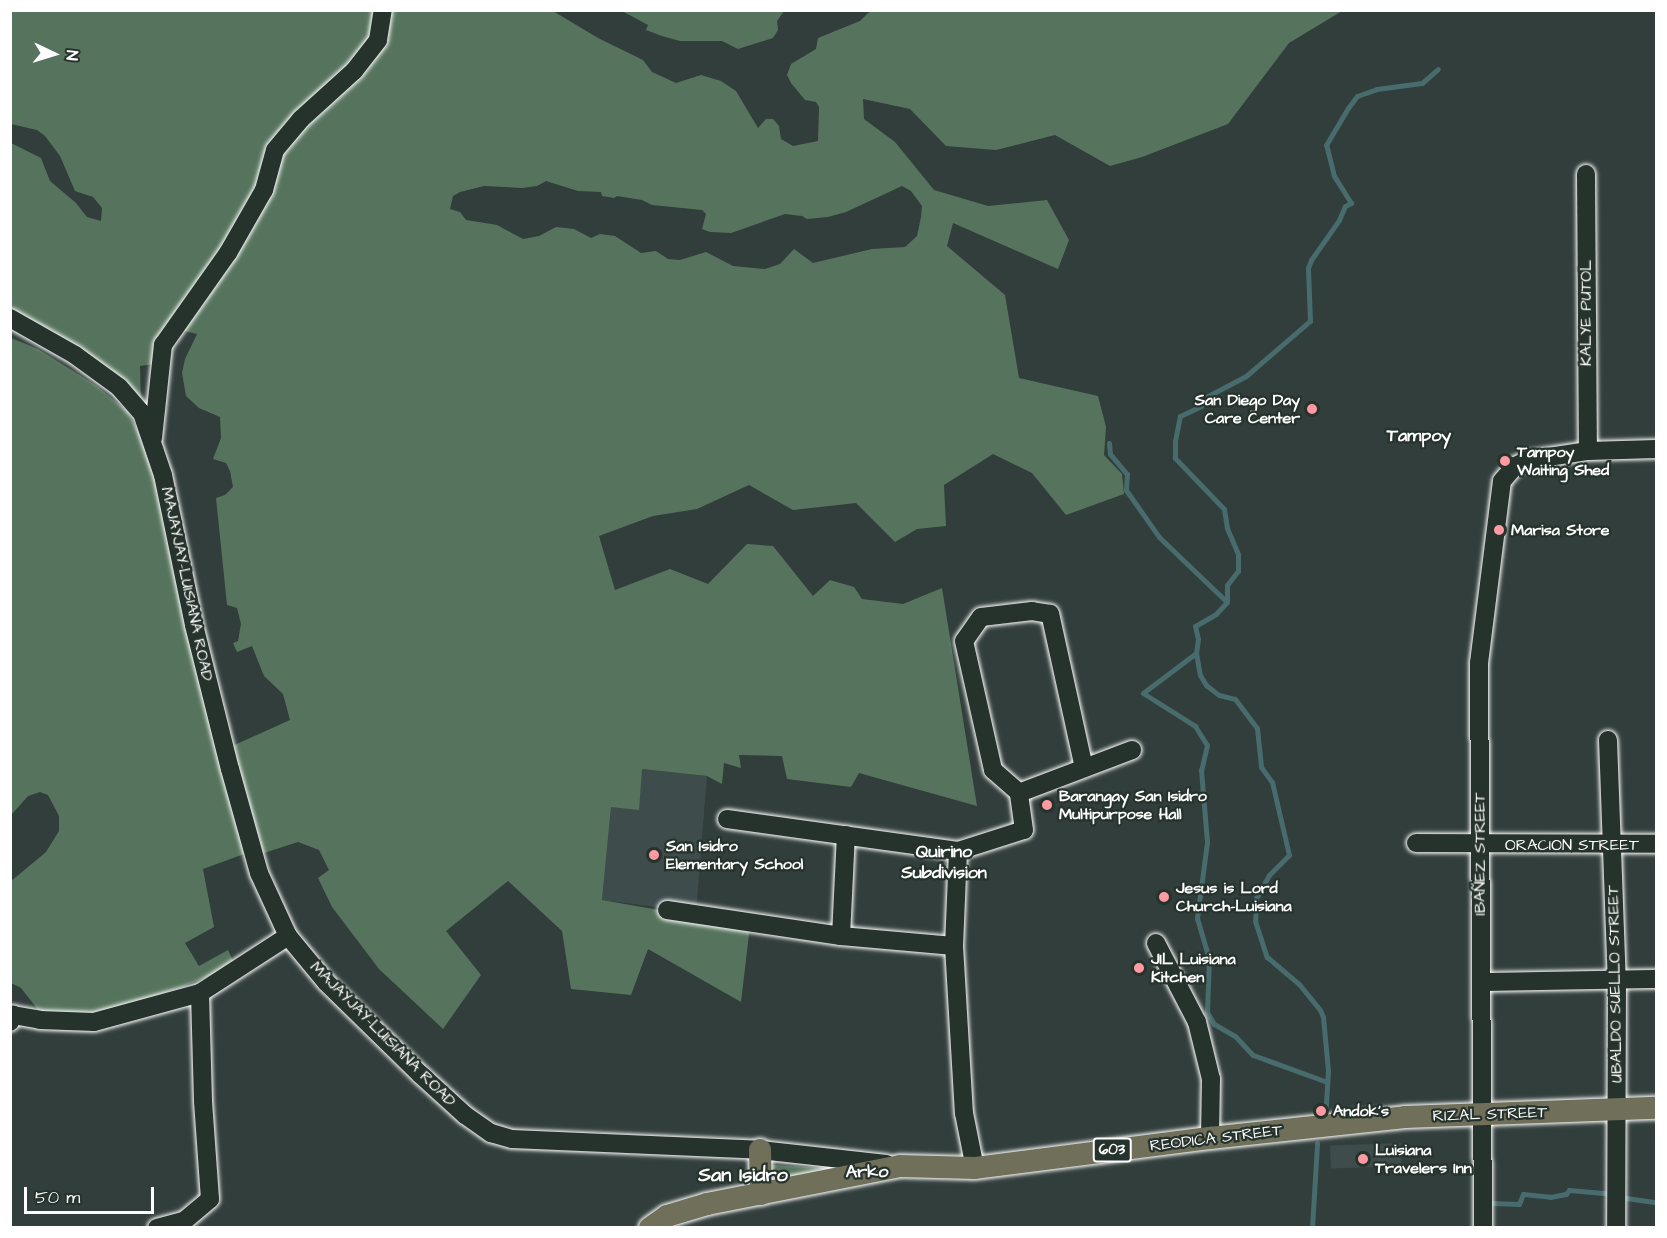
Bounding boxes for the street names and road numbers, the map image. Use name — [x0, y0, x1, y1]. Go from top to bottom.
street label: KALYE PUTOL — [1576, 260, 1596, 366]
street label: MAJAYJAY-LUISIANA ROAD — [157, 485, 217, 683]
street label: IBAÑEZ STREET — [1470, 792, 1490, 916]
street label: ORACION STREET — [1505, 835, 1639, 855]
street label: UBALDO SUELLO STREET — [1604, 885, 1626, 1083]
street label: MAJAYJAY-LUISIANA ROAD — [306, 957, 460, 1111]
street label: RIZAL STREET — [1432, 1102, 1548, 1126]
street label: REODICA STREET — [1149, 1120, 1283, 1156]
road number: 603 — [1092, 1138, 1132, 1162]

